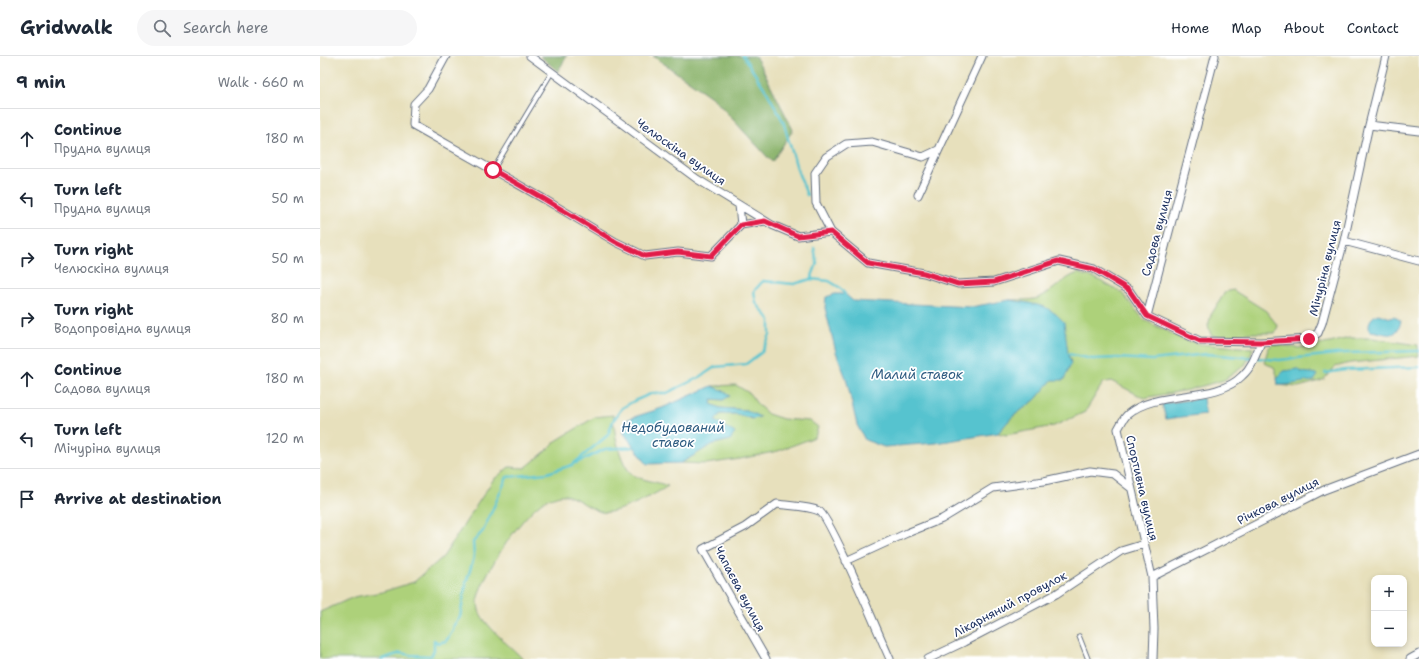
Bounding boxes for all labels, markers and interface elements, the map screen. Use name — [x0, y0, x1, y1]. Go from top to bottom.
search box — [137, 10, 417, 46]
text: Gridwalk — [20, 15, 113, 40]
icon: search — [151, 17, 173, 39]
text: Search here — [183, 18, 269, 38]
text: Home — [1171, 19, 1210, 37]
text: Map — [1232, 19, 1262, 37]
text: About — [1284, 19, 1325, 37]
text: Contact — [1347, 19, 1399, 37]
text: 9 min — [16, 71, 66, 93]
text: Walk · 660 m — [218, 74, 304, 91]
street label: Челюскіна вулиця — [633, 115, 729, 189]
text: Continue — [54, 120, 122, 140]
icon: ahead — [16, 128, 38, 150]
text: 180 m — [265, 130, 304, 147]
text: Прудна вулиця — [54, 140, 151, 157]
route start — [484, 161, 502, 179]
text: Turn left — [54, 180, 122, 200]
icon: left — [16, 188, 38, 210]
street label: Садова вулиця — [1138, 188, 1176, 278]
text: 50 m — [271, 190, 304, 207]
text: Прудна вулиця — [54, 200, 151, 217]
street label: Мічуріна вулиця — [1305, 218, 1345, 318]
text: Turn right — [54, 240, 134, 260]
icon: right — [16, 248, 38, 270]
text: 50 m — [271, 250, 304, 267]
text: Челюскіна вулиця — [54, 260, 169, 277]
text: Turn right — [54, 300, 134, 320]
icon: right — [16, 308, 38, 330]
text: 80 m — [270, 310, 304, 327]
text: Водопровідна вулиця — [54, 320, 191, 337]
route end — [1300, 330, 1318, 348]
text: Continue — [54, 360, 122, 380]
water label: Малий ставок — [871, 366, 964, 383]
icon: ahead — [16, 368, 38, 390]
text: 180 m — [265, 370, 304, 387]
text: Садова вулиця — [54, 380, 151, 397]
water label: Недобудований ставок — [621, 419, 725, 451]
text: Turn left — [54, 420, 122, 440]
icon: left — [16, 428, 38, 450]
text: 120 m — [266, 430, 304, 447]
street label: Спортивна вулиця — [1122, 434, 1162, 542]
text: Мічуріна вулиця — [54, 440, 161, 457]
street label: Річкова вулиця — [1234, 474, 1322, 528]
icon: arrive — [16, 488, 38, 510]
text: Arrive at destination — [54, 489, 222, 509]
street label: Чапаєва вулиця — [711, 543, 769, 635]
street label: Лікарняний провулок — [950, 567, 1070, 641]
map controls — [1371, 575, 1407, 647]
button: + — [1371, 575, 1407, 611]
button: − — [1371, 611, 1407, 647]

